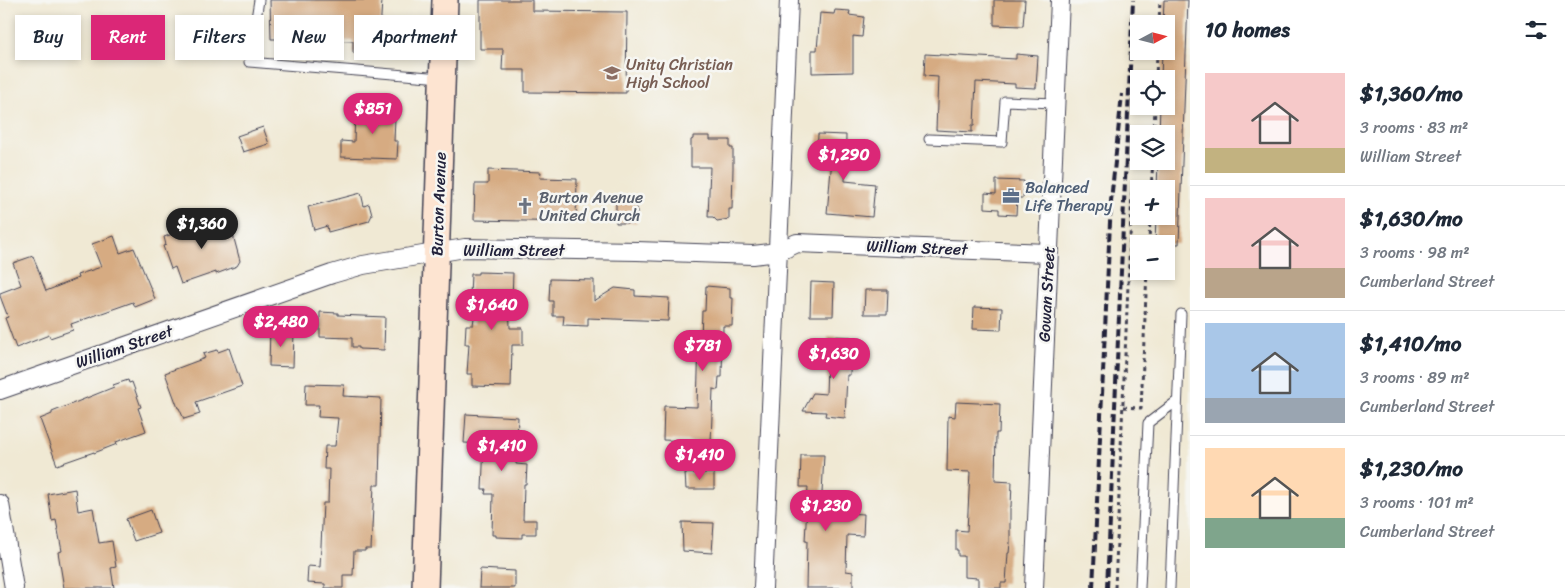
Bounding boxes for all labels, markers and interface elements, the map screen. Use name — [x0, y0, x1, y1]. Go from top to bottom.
text: 10 homes — [1205, 11, 1290, 49]
chip: Buy — [15, 15, 81, 60]
chip: Rent — [91, 15, 165, 60]
chip: Filters — [175, 15, 264, 60]
chip: New — [274, 15, 344, 60]
chip: Apartment — [354, 15, 475, 60]
north arrow — [1130, 15, 1175, 60]
map controls — [1130, 15, 1175, 280]
icon: filters — [1522, 16, 1550, 44]
place label: Unity Christian High School — [626, 50, 733, 97]
school or university icon: Unity Christian High School — [602, 63, 622, 83]
button: locate — [1130, 70, 1175, 115]
text: $1,360/mo — [1360, 75, 1463, 113]
pin: $851 — [343, 92, 403, 135]
icon: home — [1245, 93, 1305, 153]
text: $851 — [354, 94, 392, 123]
text: 3 rooms · 83 m² — [1360, 113, 1468, 142]
button: layers — [1130, 125, 1175, 170]
pin: $1,290 — [803, 138, 885, 181]
text: $1,290 — [818, 140, 870, 169]
text: William Street — [1360, 142, 1461, 171]
street label: Burton Avenue — [422, 151, 455, 257]
place label: Balanced Life Therapy — [1025, 173, 1113, 220]
button: + — [1130, 180, 1175, 225]
place label: Burton Avenue United Church — [539, 183, 643, 230]
office icon: Balanced Life Therapy — [1001, 186, 1021, 206]
church icon: Burton Avenue United Church — [515, 196, 535, 216]
text: $1,630/mo — [1360, 200, 1463, 238]
pin: $1,360 — [161, 208, 243, 250]
text: $1,360 — [177, 209, 227, 238]
icon: home — [1245, 218, 1305, 278]
street label: William Street — [866, 231, 969, 264]
button: − — [1130, 235, 1175, 280]
street label: William Street — [463, 236, 565, 265]
text: 3 rooms · 98 m² — [1360, 238, 1469, 267]
street label: Gowan Street — [1030, 245, 1063, 343]
text: Cumberland Street — [1360, 267, 1494, 296]
pin: $1,640 — [451, 288, 533, 331]
text: $1,640 — [466, 290, 518, 319]
pin: $2,480 — [240, 306, 322, 348]
text: $2,480 — [254, 307, 308, 336]
street label: William Street — [72, 316, 177, 377]
text: $1,410/mo — [1360, 325, 1461, 363]
pin: $781 — [673, 330, 733, 372]
text: $781 — [685, 331, 721, 360]
pin: $1,630 — [793, 338, 875, 380]
text: $1,630 — [809, 339, 859, 368]
icon: home — [1245, 343, 1305, 403]
text: 3 rooms · 89 m² — [1360, 363, 1469, 392]
text: Cumberland Street — [1360, 392, 1494, 421]
pin: $1,410 — [461, 430, 543, 472]
text: $1,410 — [478, 431, 526, 460]
pin: $1,410 — [659, 438, 741, 481]
text: $1,410 — [676, 440, 724, 469]
text: $1,230/mo — [1360, 450, 1463, 488]
icon: home — [1245, 468, 1305, 528]
text: 3 rooms · 101 m² — [1360, 488, 1474, 517]
pin: $1,230 — [785, 490, 867, 532]
text: $1,230 — [801, 491, 851, 520]
text: Cumberland Street — [1360, 517, 1494, 546]

